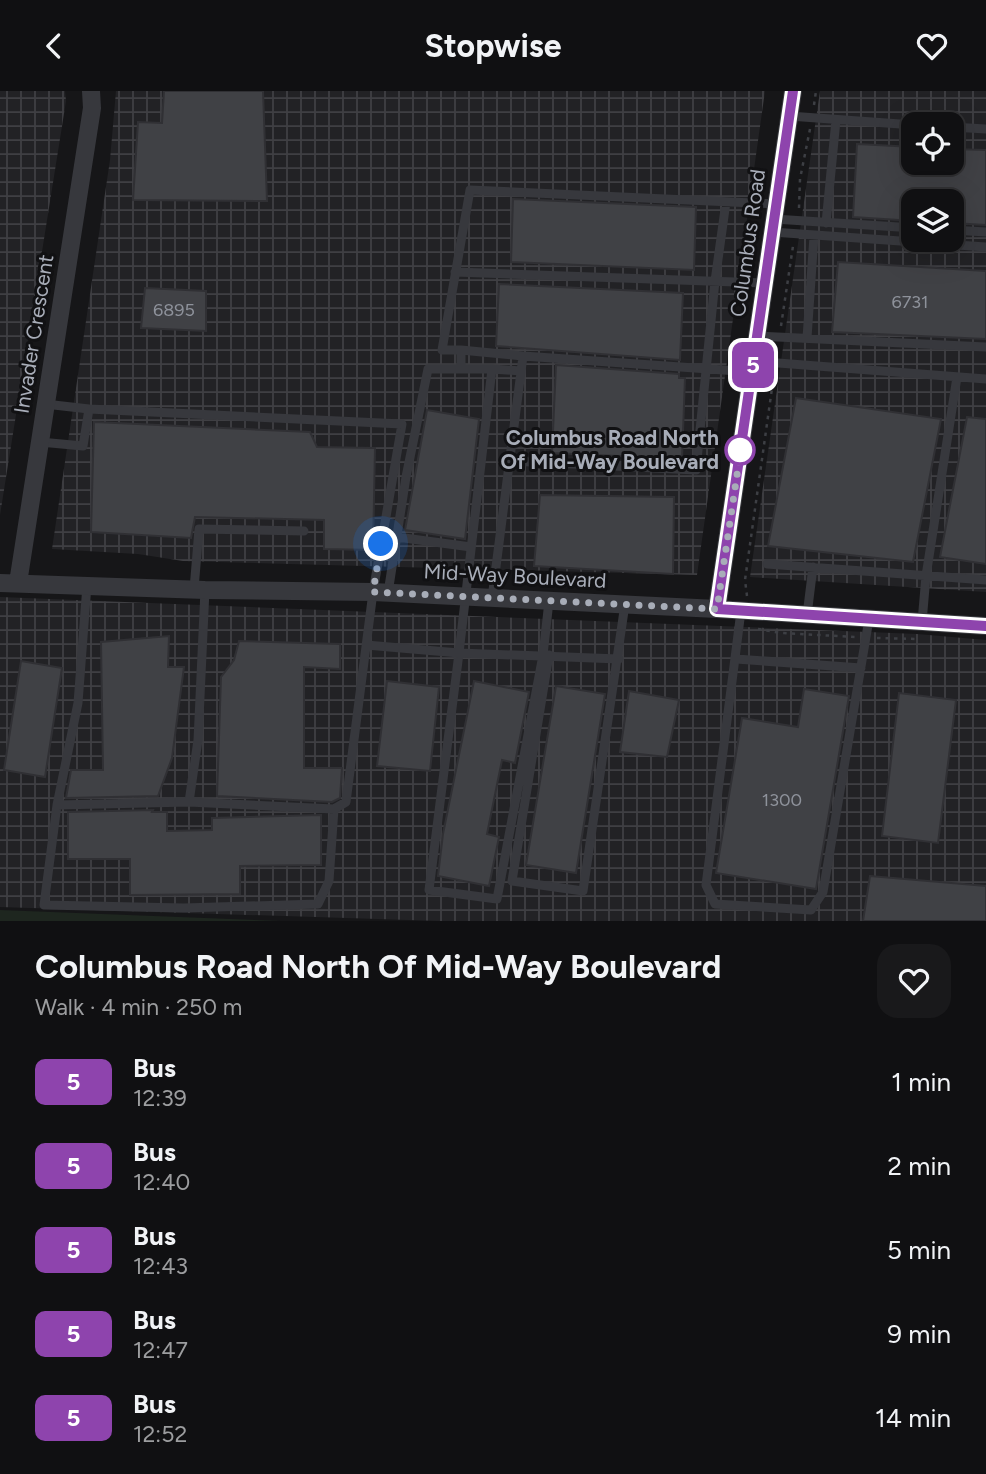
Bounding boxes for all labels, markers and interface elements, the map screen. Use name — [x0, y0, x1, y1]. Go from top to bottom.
icon: back — [35, 27, 73, 65]
text: Stopwise — [425, 27, 561, 65]
icon: heart — [913, 27, 951, 65]
map controls — [901, 112, 964, 252]
button: locate — [901, 112, 964, 175]
street label: Columbus Road — [725, 167, 770, 318]
button: layers — [901, 189, 964, 252]
street label: Invader Crescent — [9, 253, 58, 415]
house number: 6731 — [891, 291, 929, 313]
house number: 6895 — [153, 299, 195, 321]
line badge: 5 — [730, 342, 776, 388]
text: 5 — [746, 350, 760, 379]
place label: Columbus Road North Of Mid-Way Boulevard — [501, 425, 719, 474]
marker: Columbus Road North Of Mid-Way Boulevard — [725, 435, 755, 465]
your location — [363, 526, 398, 561]
street label: Mid-Way Boulevard — [423, 558, 607, 593]
house number: 1300 — [762, 789, 802, 811]
button: heart — [877, 944, 951, 1018]
text: Columbus Road North Of Mid-Way Boulevard — [35, 947, 721, 986]
text: Walk · 4 min · 250 m — [35, 993, 242, 1021]
text: Bus — [133, 1052, 176, 1084]
text: 1 min — [891, 1066, 951, 1098]
text: 5 — [67, 1067, 80, 1096]
text: 12:39 — [133, 1084, 187, 1112]
text: Bus — [133, 1136, 176, 1168]
text: 2 min — [887, 1150, 951, 1182]
text: 5 — [67, 1151, 80, 1180]
text: 12:40 — [133, 1168, 190, 1196]
text: Bus — [133, 1220, 176, 1252]
text: 5 min — [887, 1234, 951, 1266]
text: 5 — [67, 1235, 80, 1264]
text: 12:43 — [133, 1252, 188, 1280]
text: Bus — [133, 1304, 176, 1336]
text: 9 min — [887, 1318, 951, 1350]
text: 5 — [67, 1319, 80, 1348]
text: 12:47 — [133, 1336, 188, 1364]
text: Bus — [133, 1388, 176, 1420]
text: 14 min — [875, 1402, 951, 1434]
text: 5 — [67, 1403, 80, 1432]
text: 12:52 — [133, 1420, 187, 1448]

